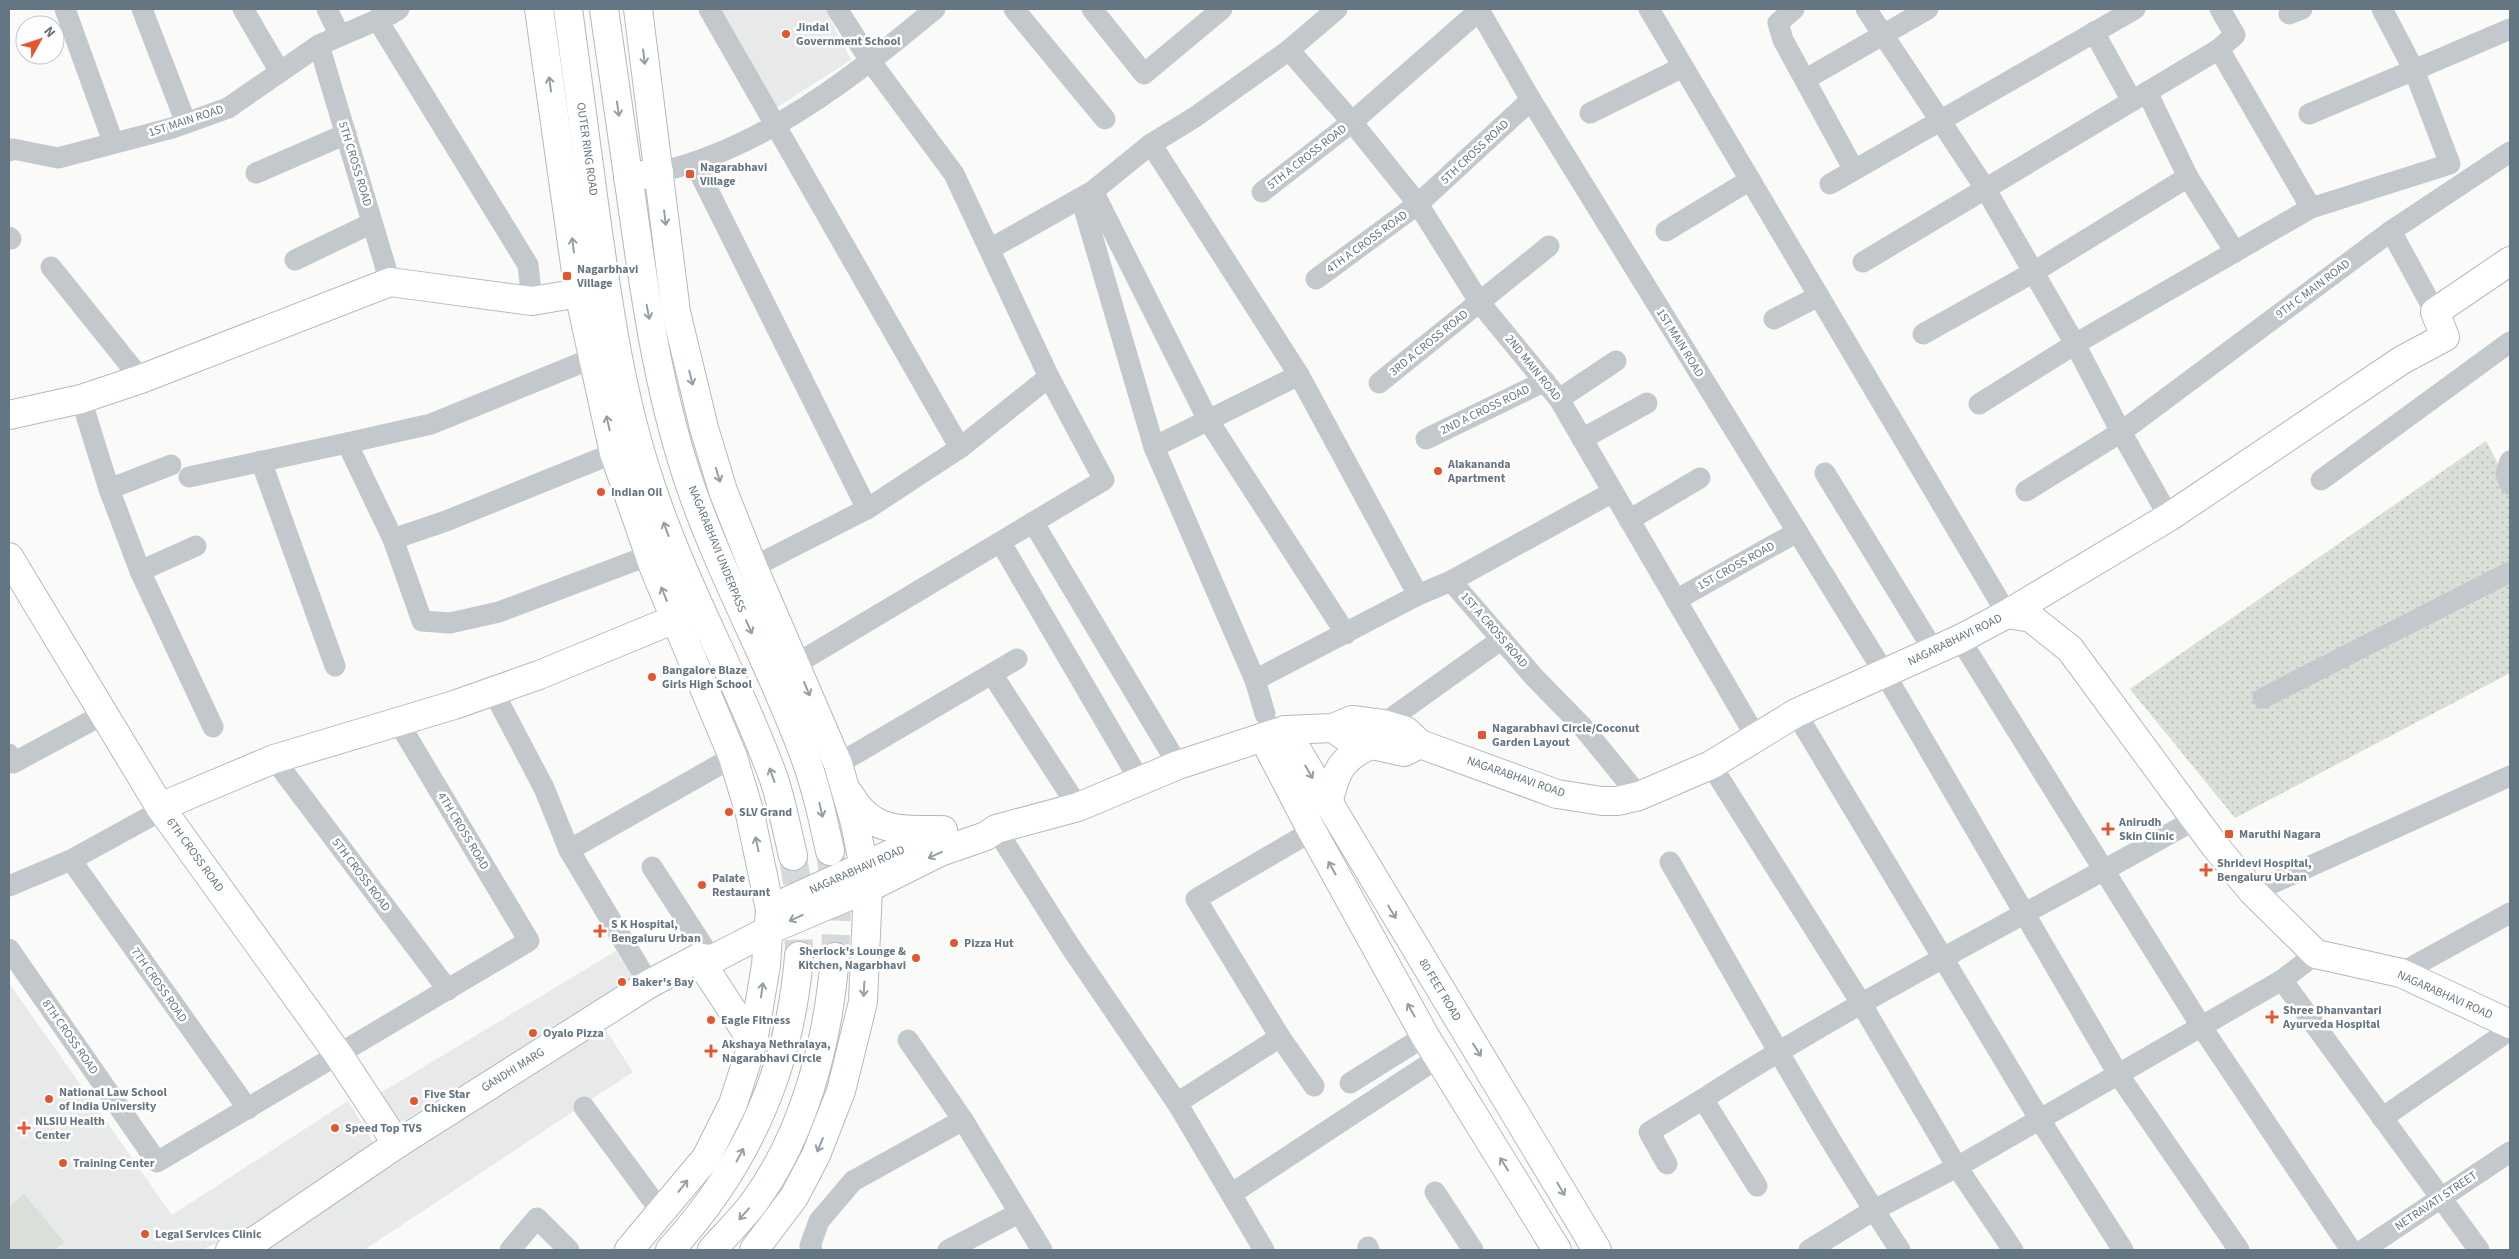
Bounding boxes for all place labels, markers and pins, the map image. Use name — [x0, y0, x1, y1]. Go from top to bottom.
place label: Jindal Government School — [796, 19, 901, 50]
marker: Jindal Government School — [780, 28, 792, 40]
place label: Nagarabhavi Village — [699, 159, 767, 190]
marker: Nagarabhavi Village — [684, 168, 696, 180]
place label: Nagarbhavi Village — [576, 261, 638, 292]
marker: Nagarbhavi Village — [561, 270, 573, 282]
place label: Alakananda Apartment — [1447, 456, 1511, 487]
marker: Alakananda Apartment — [1432, 465, 1444, 477]
place label: Indian Oil — [611, 484, 663, 501]
marker: Indian Oil — [595, 486, 607, 498]
place label: Bangalore Blaze Girls High School — [662, 662, 752, 693]
marker: Bangalore Blaze Girls High School — [646, 671, 658, 683]
place label: Nagarabhavi Circle/Coconut Garden Layout — [1492, 720, 1640, 751]
marker: Nagarabhavi Circle/Coconut Garden Layout — [1476, 729, 1488, 741]
place label: SLV Grand — [739, 804, 792, 821]
marker: SLV Grand — [723, 806, 735, 818]
place label: Anirudh Skin Clinic — [2118, 814, 2175, 845]
marker: Anirudh Skin Clinic — [2101, 822, 2115, 836]
place label: Maruthi Nagara — [2239, 826, 2321, 843]
marker: Maruthi Nagara — [2223, 828, 2235, 840]
place label: Shridevi Hospital, Bengaluru Urban — [2217, 855, 2312, 886]
marker: Shridevi Hospital, Bengaluru Urban — [2199, 863, 2213, 877]
place label: Palate Restaurant — [712, 870, 771, 901]
marker: Palate Restaurant — [696, 879, 708, 891]
place label: S K Hospital, Bengaluru Urban — [611, 916, 701, 947]
marker: S K Hospital, Bengaluru Urban — [593, 924, 607, 938]
place label: Pizza Hut — [964, 935, 1014, 952]
marker: Pizza Hut — [948, 937, 960, 949]
place label: Sherlock's Lounge & Kitchen, Nagarbhavi — [798, 943, 906, 974]
marker: Sherlock's Lounge & Kitchen, Nagarbhavi — [910, 952, 922, 964]
place label: Baker's Bay — [632, 974, 694, 991]
marker: Baker's Bay — [616, 976, 628, 988]
place label: Shree Dhanvantari Ayurveda Hospital — [2282, 1002, 2382, 1033]
marker: Shree Dhanvantari Ayurveda Hospital — [2265, 1010, 2279, 1024]
place label: Eagle Fitness — [721, 1012, 790, 1029]
marker: Eagle Fitness — [705, 1014, 717, 1026]
place label: Oyalo Pizza — [543, 1025, 604, 1042]
marker: Oyalo Pizza — [527, 1027, 539, 1039]
place label: Akshaya Nethralaya, Nagarabhavi Circle — [721, 1036, 831, 1067]
marker: Akshaya Nethralaya, Nagarabhavi Circle — [704, 1044, 718, 1058]
place label: National Law School of India University — [59, 1084, 167, 1115]
place label: Five Star Chicken — [424, 1086, 470, 1117]
marker: National Law School of India University — [43, 1093, 55, 1105]
marker: Five Star Chicken — [408, 1095, 420, 1107]
place label: NLSIU Health Center — [35, 1113, 105, 1144]
place label: Speed Top TVS — [345, 1120, 422, 1137]
marker: NLSIU Health Center — [17, 1121, 31, 1135]
marker: Speed Top TVS — [329, 1122, 341, 1134]
place label: Training Center — [73, 1155, 155, 1172]
marker: Training Center — [57, 1157, 69, 1169]
place label: Legal Services Clinic — [155, 1226, 262, 1243]
marker: Legal Services Clinic — [139, 1228, 151, 1240]

